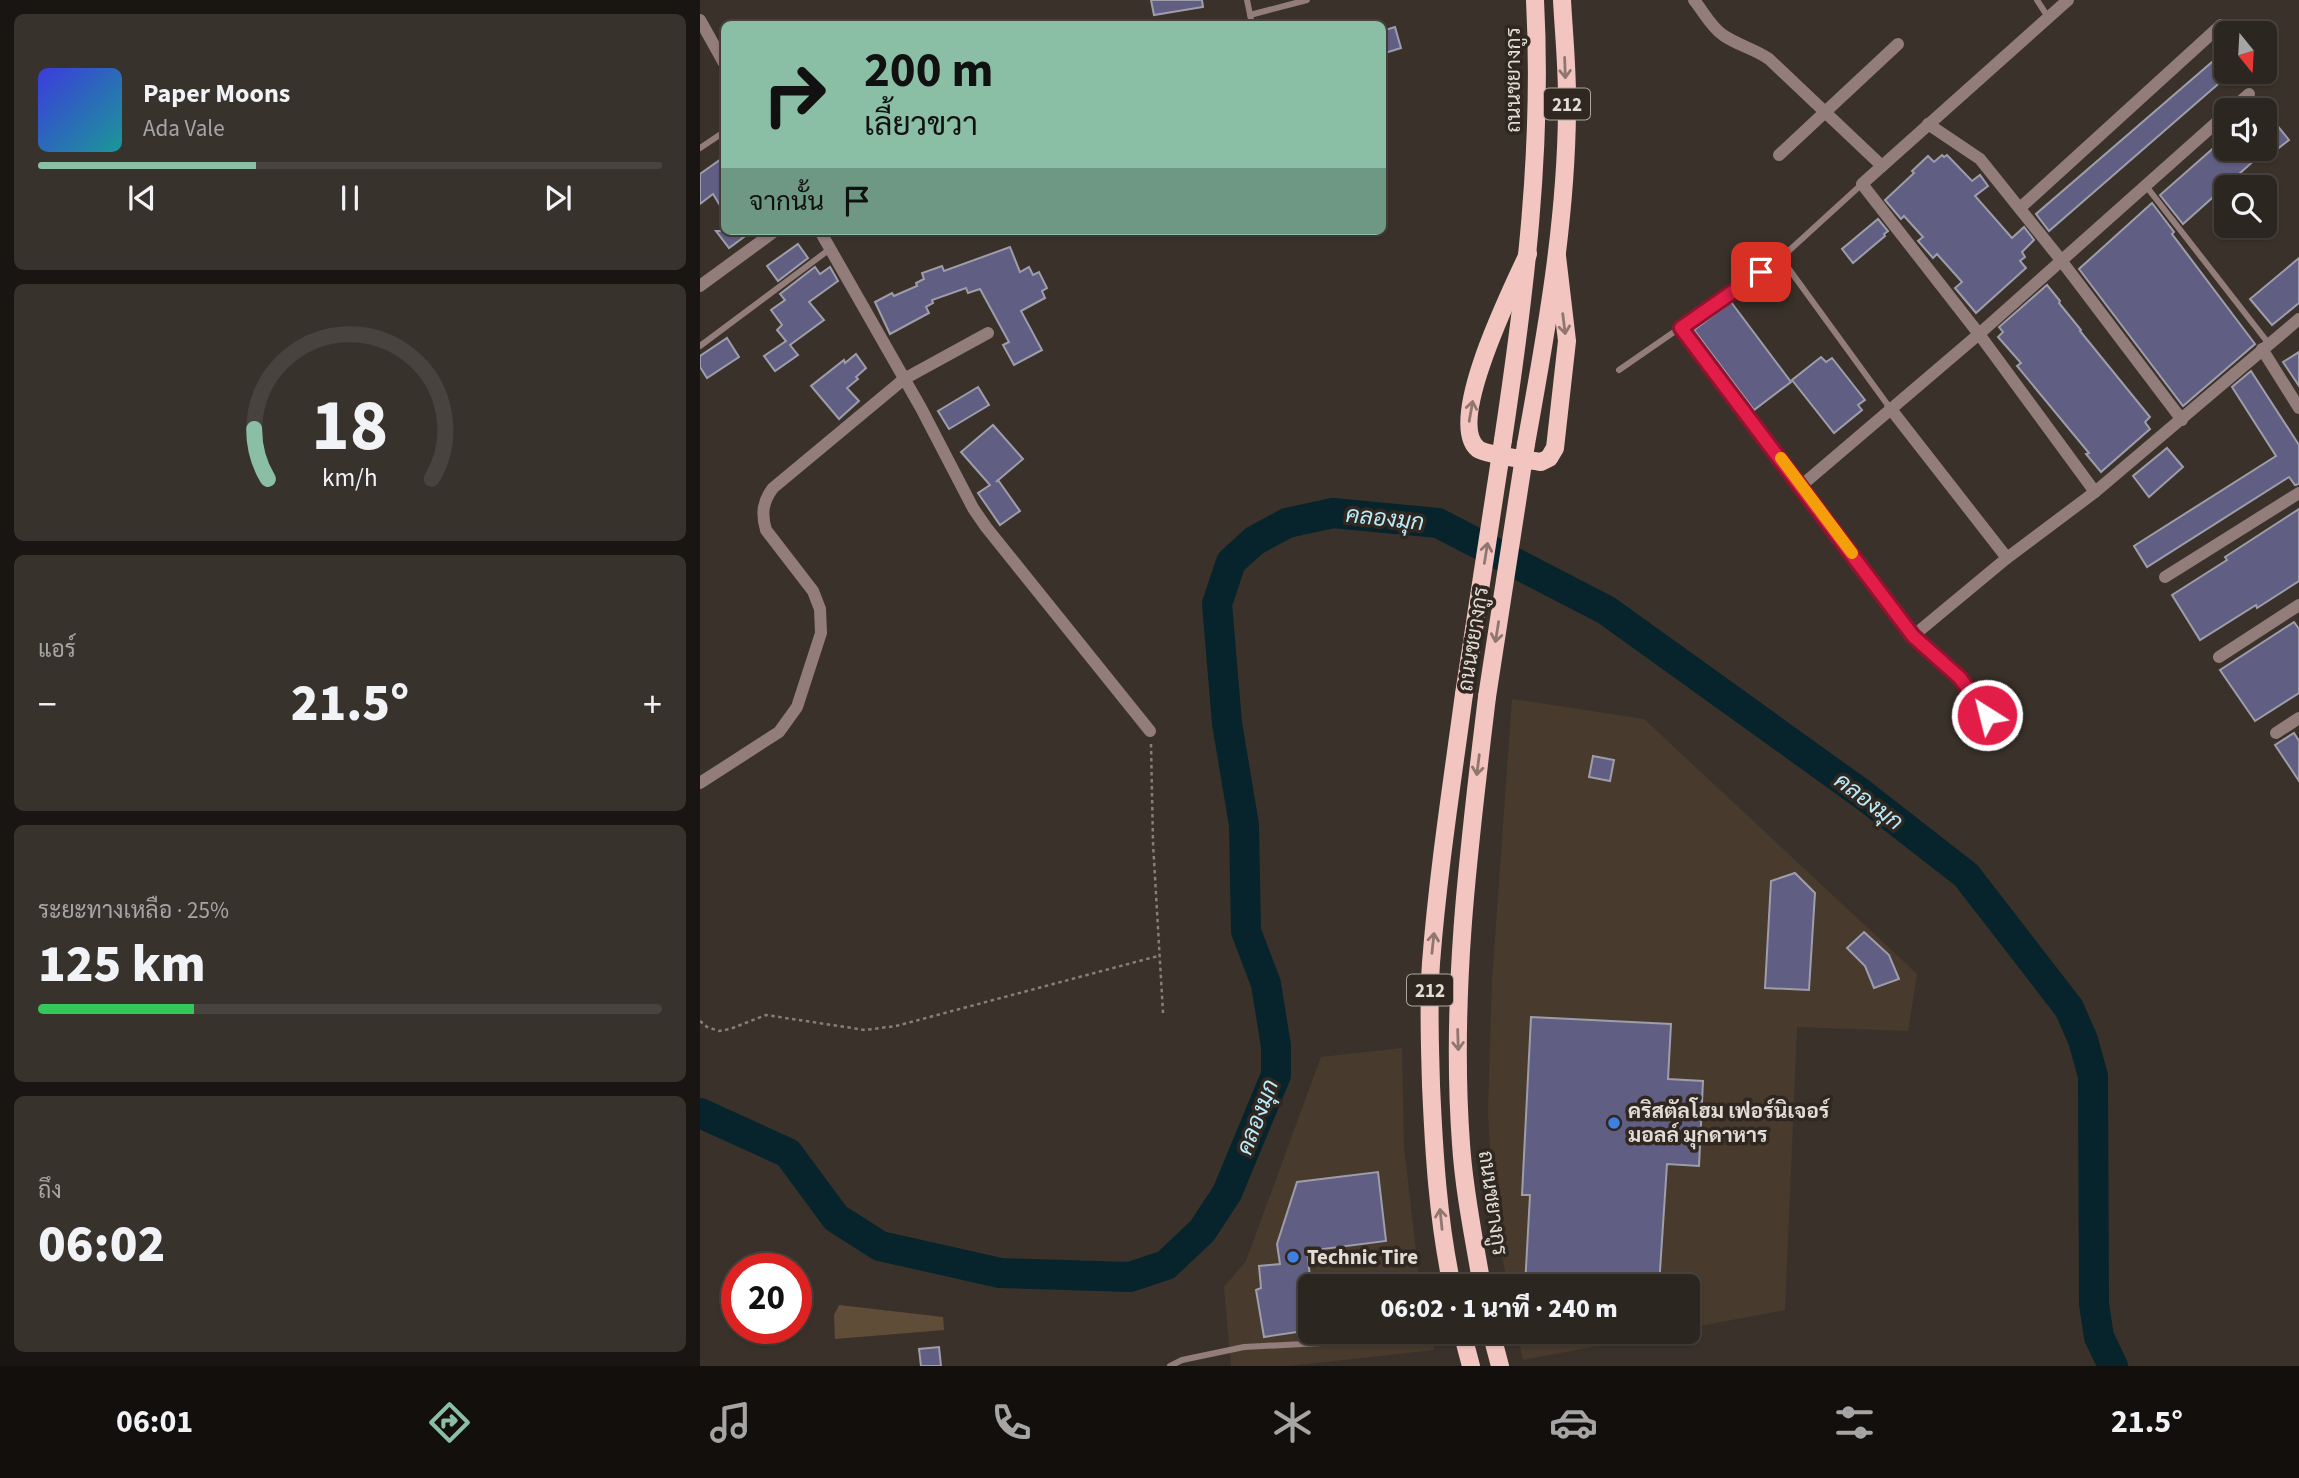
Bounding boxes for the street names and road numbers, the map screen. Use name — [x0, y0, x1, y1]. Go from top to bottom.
street label: ถนนชยางกูร — [1498, 27, 1528, 133]
road number: 212 — [1544, 88, 1590, 120]
street label: ถนนชยางกูร — [1450, 584, 1496, 694]
road number: 212 — [1407, 974, 1453, 1006]
street label: ถนนชยางกูร — [1471, 1149, 1515, 1257]

